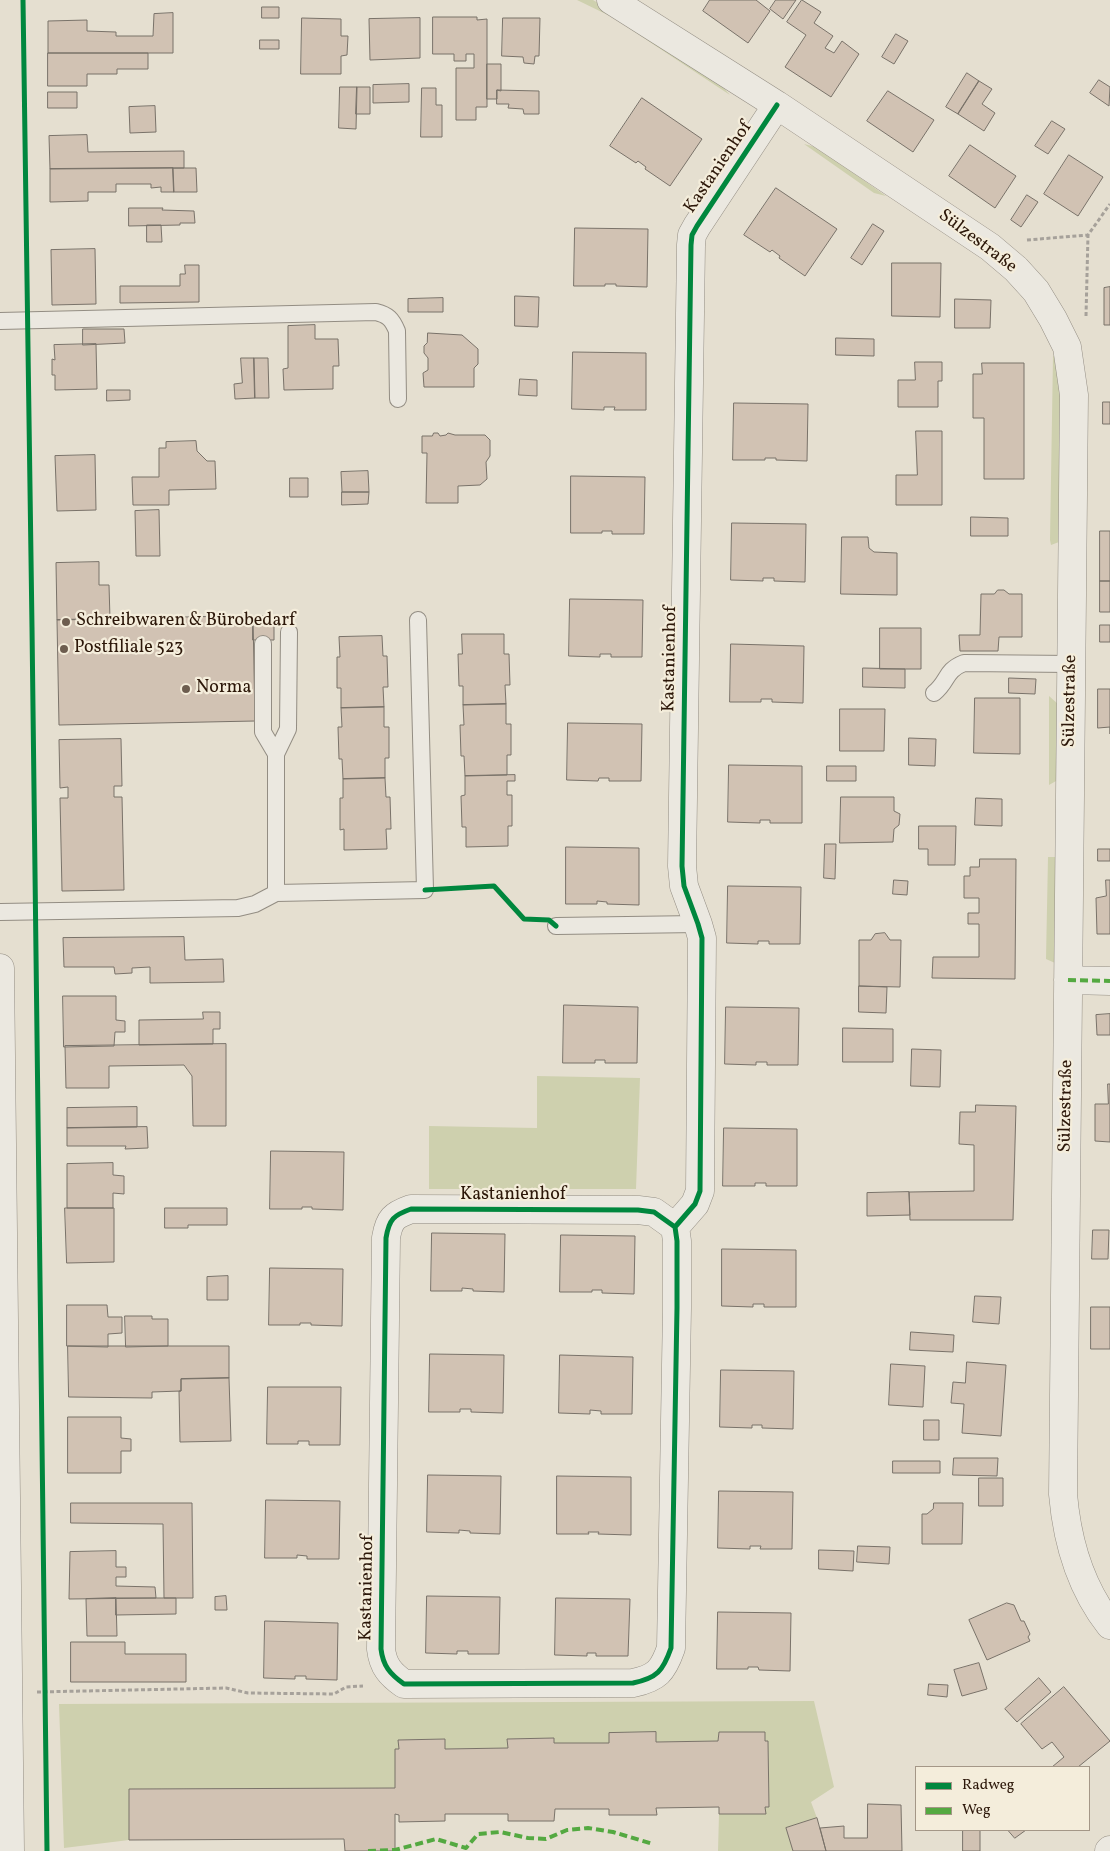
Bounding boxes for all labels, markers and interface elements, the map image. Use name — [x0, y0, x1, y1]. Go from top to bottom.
street label: Kastanienhof — [680, 118, 758, 218]
street label: Sülzestraße — [933, 205, 1021, 279]
street label: Kastanienhof — [659, 606, 683, 712]
place label: Schreibwaren & Bürobedarf — [76, 611, 295, 633]
marker: Schreibwaren & Bürobedarf — [60, 616, 72, 628]
place label: Postfiliale 523 — [74, 638, 183, 660]
marker: Postfiliale 523 — [58, 643, 70, 655]
street label: Sülzestraße — [1059, 654, 1083, 748]
place label: Norma — [196, 678, 251, 700]
marker: Norma — [180, 683, 192, 695]
street label: Sülzestraße — [1055, 1059, 1079, 1153]
street label: Kastanienhof — [460, 1185, 566, 1207]
street label: Kastanienhof — [356, 1535, 380, 1641]
legend — [915, 1766, 1090, 1831]
text: Radweg — [962, 1775, 1014, 1796]
text: Weg — [962, 1800, 991, 1821]

